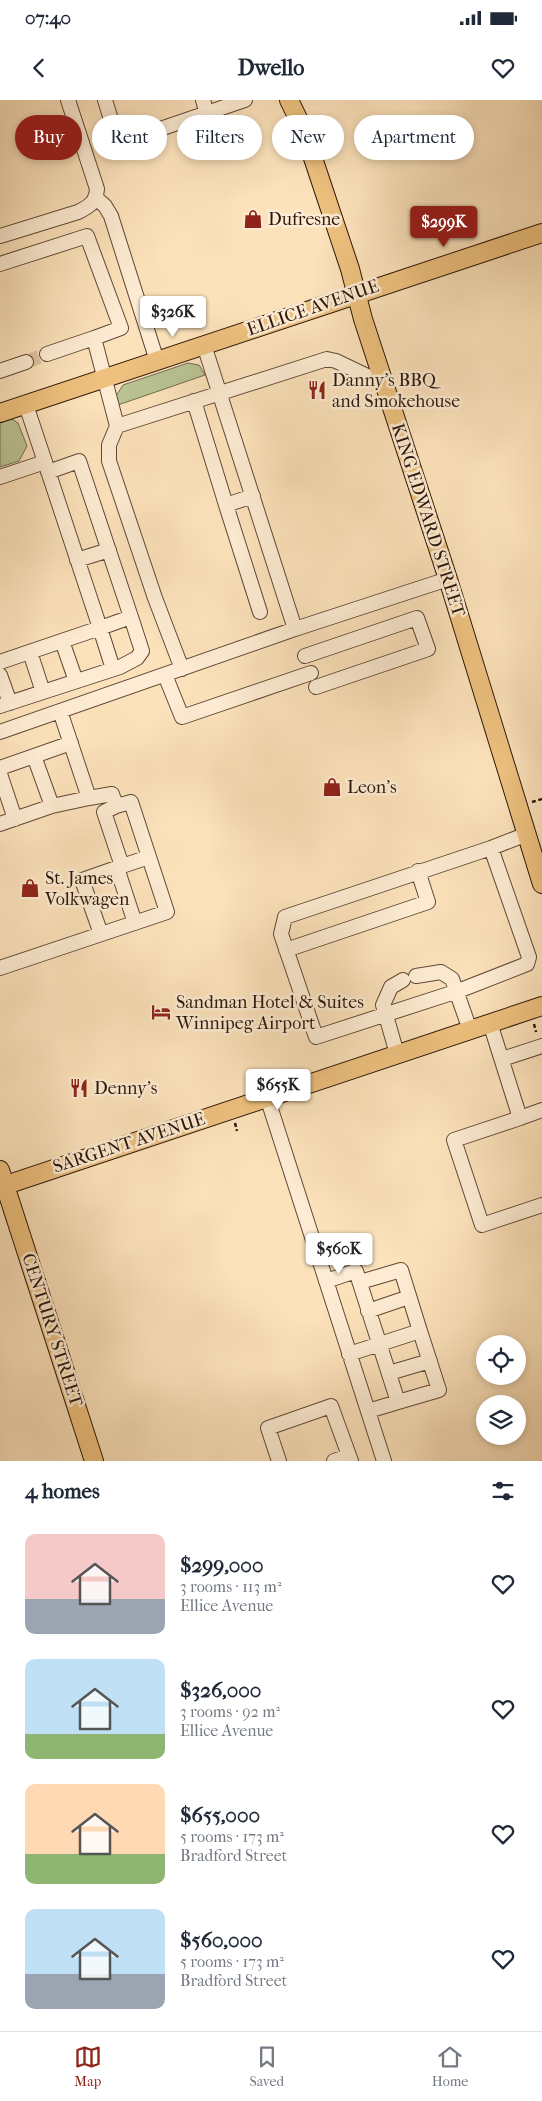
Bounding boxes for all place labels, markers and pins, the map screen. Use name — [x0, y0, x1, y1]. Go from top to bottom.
pin: $299K — [409, 206, 479, 248]
shop icon: Dufresne — [242, 208, 264, 230]
place label: Dufresne — [268, 209, 340, 230]
pin: $326K — [138, 296, 208, 338]
place label: Danny's BBQ and Smokehouse — [332, 370, 460, 412]
restaurant icon: Danny's BBQ and Smokehouse — [306, 379, 328, 401]
shop icon: Leon's — [321, 776, 343, 798]
place label: Leon's — [347, 777, 397, 798]
place label: St. James Volkwagen — [44, 868, 130, 910]
shop icon: St. James Volkwagen — [19, 877, 41, 899]
place label: Sandman Hotel & Suites Winnipeg Airport — [175, 992, 364, 1034]
hotel icon: Sandman Hotel & Suites Winnipeg Airport — [150, 1001, 172, 1023]
pin: $655K — [243, 1068, 313, 1111]
restaurant icon: Denny's — [68, 1077, 90, 1099]
place label: Denny's — [94, 1078, 158, 1099]
pin: $560K — [304, 1232, 374, 1275]

